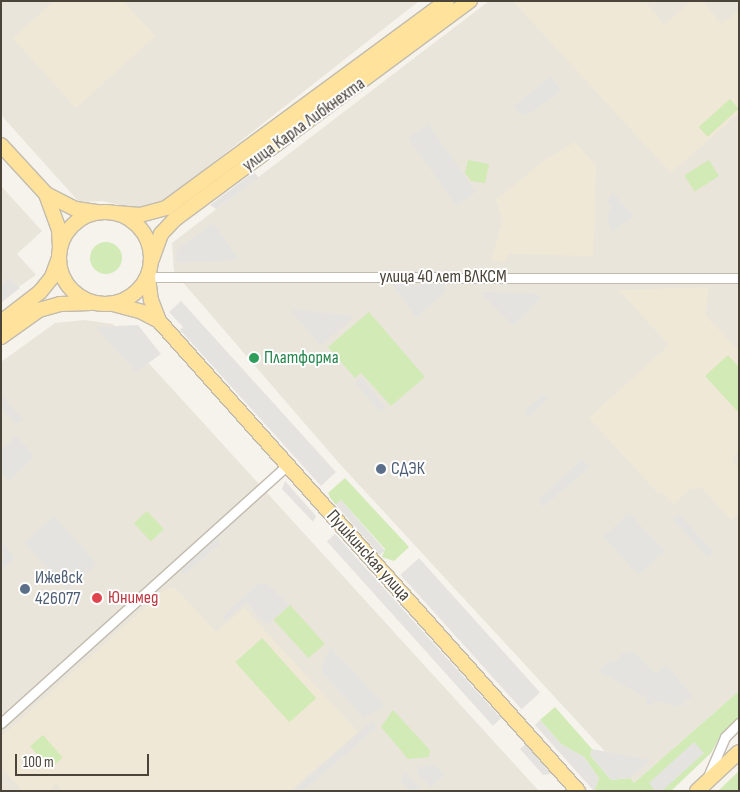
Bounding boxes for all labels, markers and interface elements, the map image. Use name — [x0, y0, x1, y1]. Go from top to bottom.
street label: улица Карла Либкнехта — [239, 73, 369, 177]
street label: улица 40 лет ВЛКСМ — [379, 266, 507, 288]
place label: Платформа — [264, 347, 339, 369]
marker: Платформа — [248, 352, 260, 364]
place label: СДЭК — [391, 458, 425, 480]
marker: СДЭК — [375, 463, 387, 475]
street label: Пушкинская улица — [321, 506, 415, 606]
place label: Ижевск 426077 — [35, 568, 83, 610]
marker: Ижевск 426077 — [19, 583, 31, 595]
place label: Юнимед — [108, 587, 159, 609]
marker: Юнимед — [90, 591, 104, 605]
scale bar — [18, 744, 151, 776]
text: 100 m — [23, 753, 54, 772]

